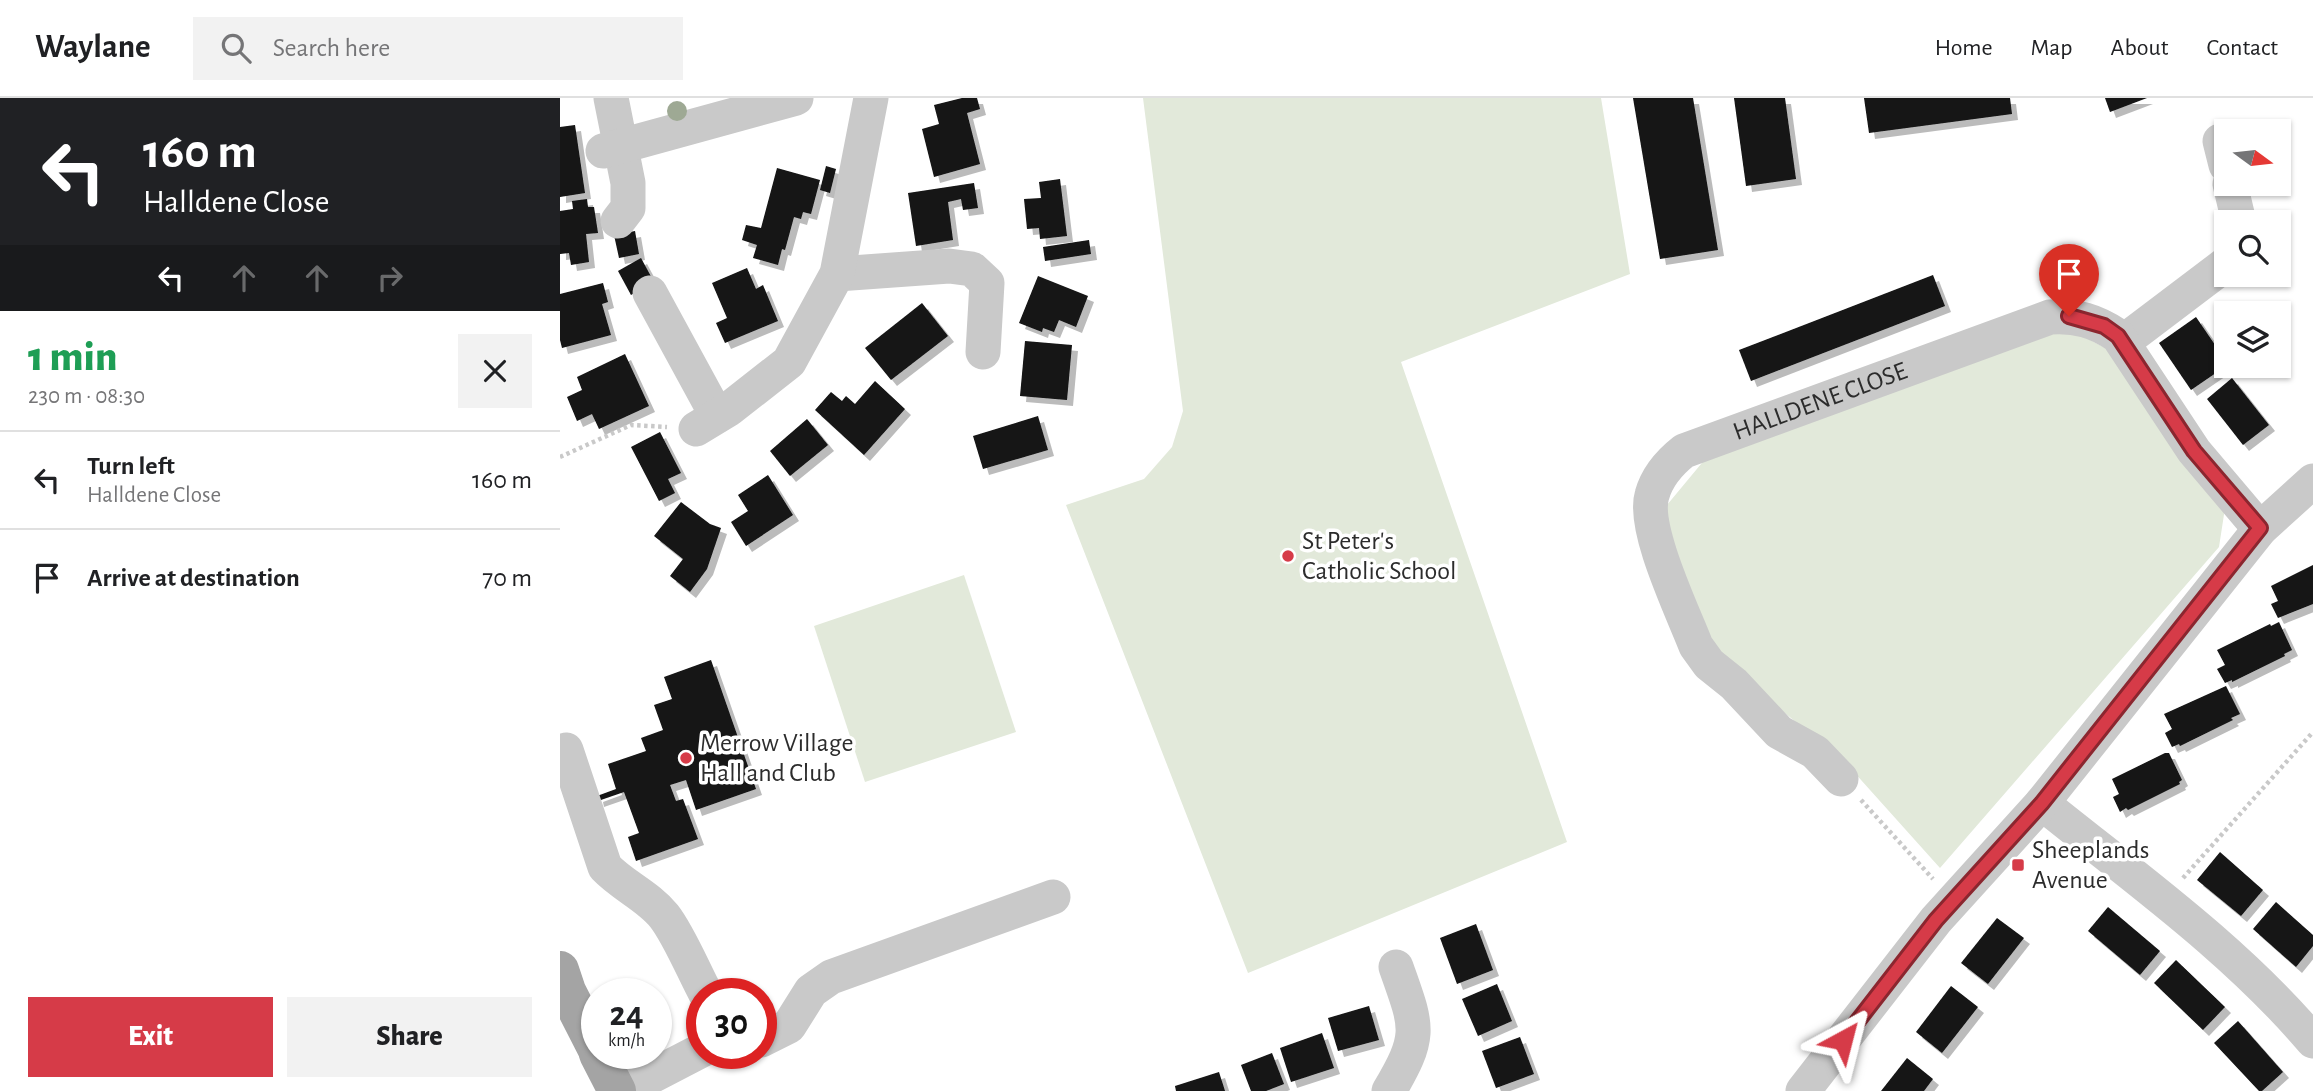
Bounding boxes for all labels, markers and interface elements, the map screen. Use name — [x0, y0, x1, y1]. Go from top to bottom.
search box — [193, 17, 683, 80]
icon: search — [217, 29, 255, 67]
text: Waylane — [35, 31, 151, 64]
text: Search here — [273, 35, 390, 61]
text: Home — [1935, 36, 1993, 60]
text: Map — [2031, 36, 2073, 60]
text: About — [2111, 36, 2168, 60]
text: Contact — [2206, 36, 2278, 60]
north arrow — [2214, 119, 2291, 196]
map controls — [2214, 119, 2291, 378]
icon: left — [28, 126, 119, 217]
text: 160 m — [143, 128, 257, 177]
text: Halldene Close — [143, 186, 330, 218]
button: search — [2214, 210, 2291, 287]
pin — [2039, 244, 2099, 316]
icon: arrive — [2050, 255, 2088, 293]
icon: left — [152, 259, 190, 297]
icon: ahead — [225, 259, 263, 297]
icon: ahead — [298, 259, 336, 297]
icon: right — [371, 259, 409, 297]
button: layers — [2214, 301, 2291, 378]
button: close — [458, 334, 532, 408]
text: 1 min — [28, 336, 117, 378]
street label: HALLDENE CLOSE — [1730, 357, 1911, 445]
text: 230 m · 08:30 — [28, 385, 145, 408]
text: Turn left — [87, 453, 175, 479]
icon: left — [28, 461, 66, 499]
text: 160 m — [472, 467, 532, 493]
text: Halldene Close — [87, 484, 221, 507]
place label: St Peter's Catholic School — [1302, 528, 1456, 584]
marker: St Peter's Catholic School — [1280, 548, 1296, 564]
icon: arrive — [28, 559, 66, 597]
text: Arrive at destination — [87, 565, 300, 591]
text: 70 m — [482, 565, 532, 591]
place label: Merrow Village Hall and Club — [700, 730, 853, 786]
marker: Merrow Village Hall and Club — [678, 750, 694, 766]
place label: Sheeplands Avenue — [2032, 837, 2149, 893]
marker: Sheeplands Avenue — [2010, 857, 2026, 873]
speed limit sign: 30 — [686, 978, 777, 1069]
button: Exit — [28, 997, 273, 1077]
button: Share — [287, 997, 532, 1077]
text: 24 — [609, 997, 644, 1032]
position arrow — [1806, 1003, 1880, 1077]
text: km/h — [608, 1032, 645, 1050]

